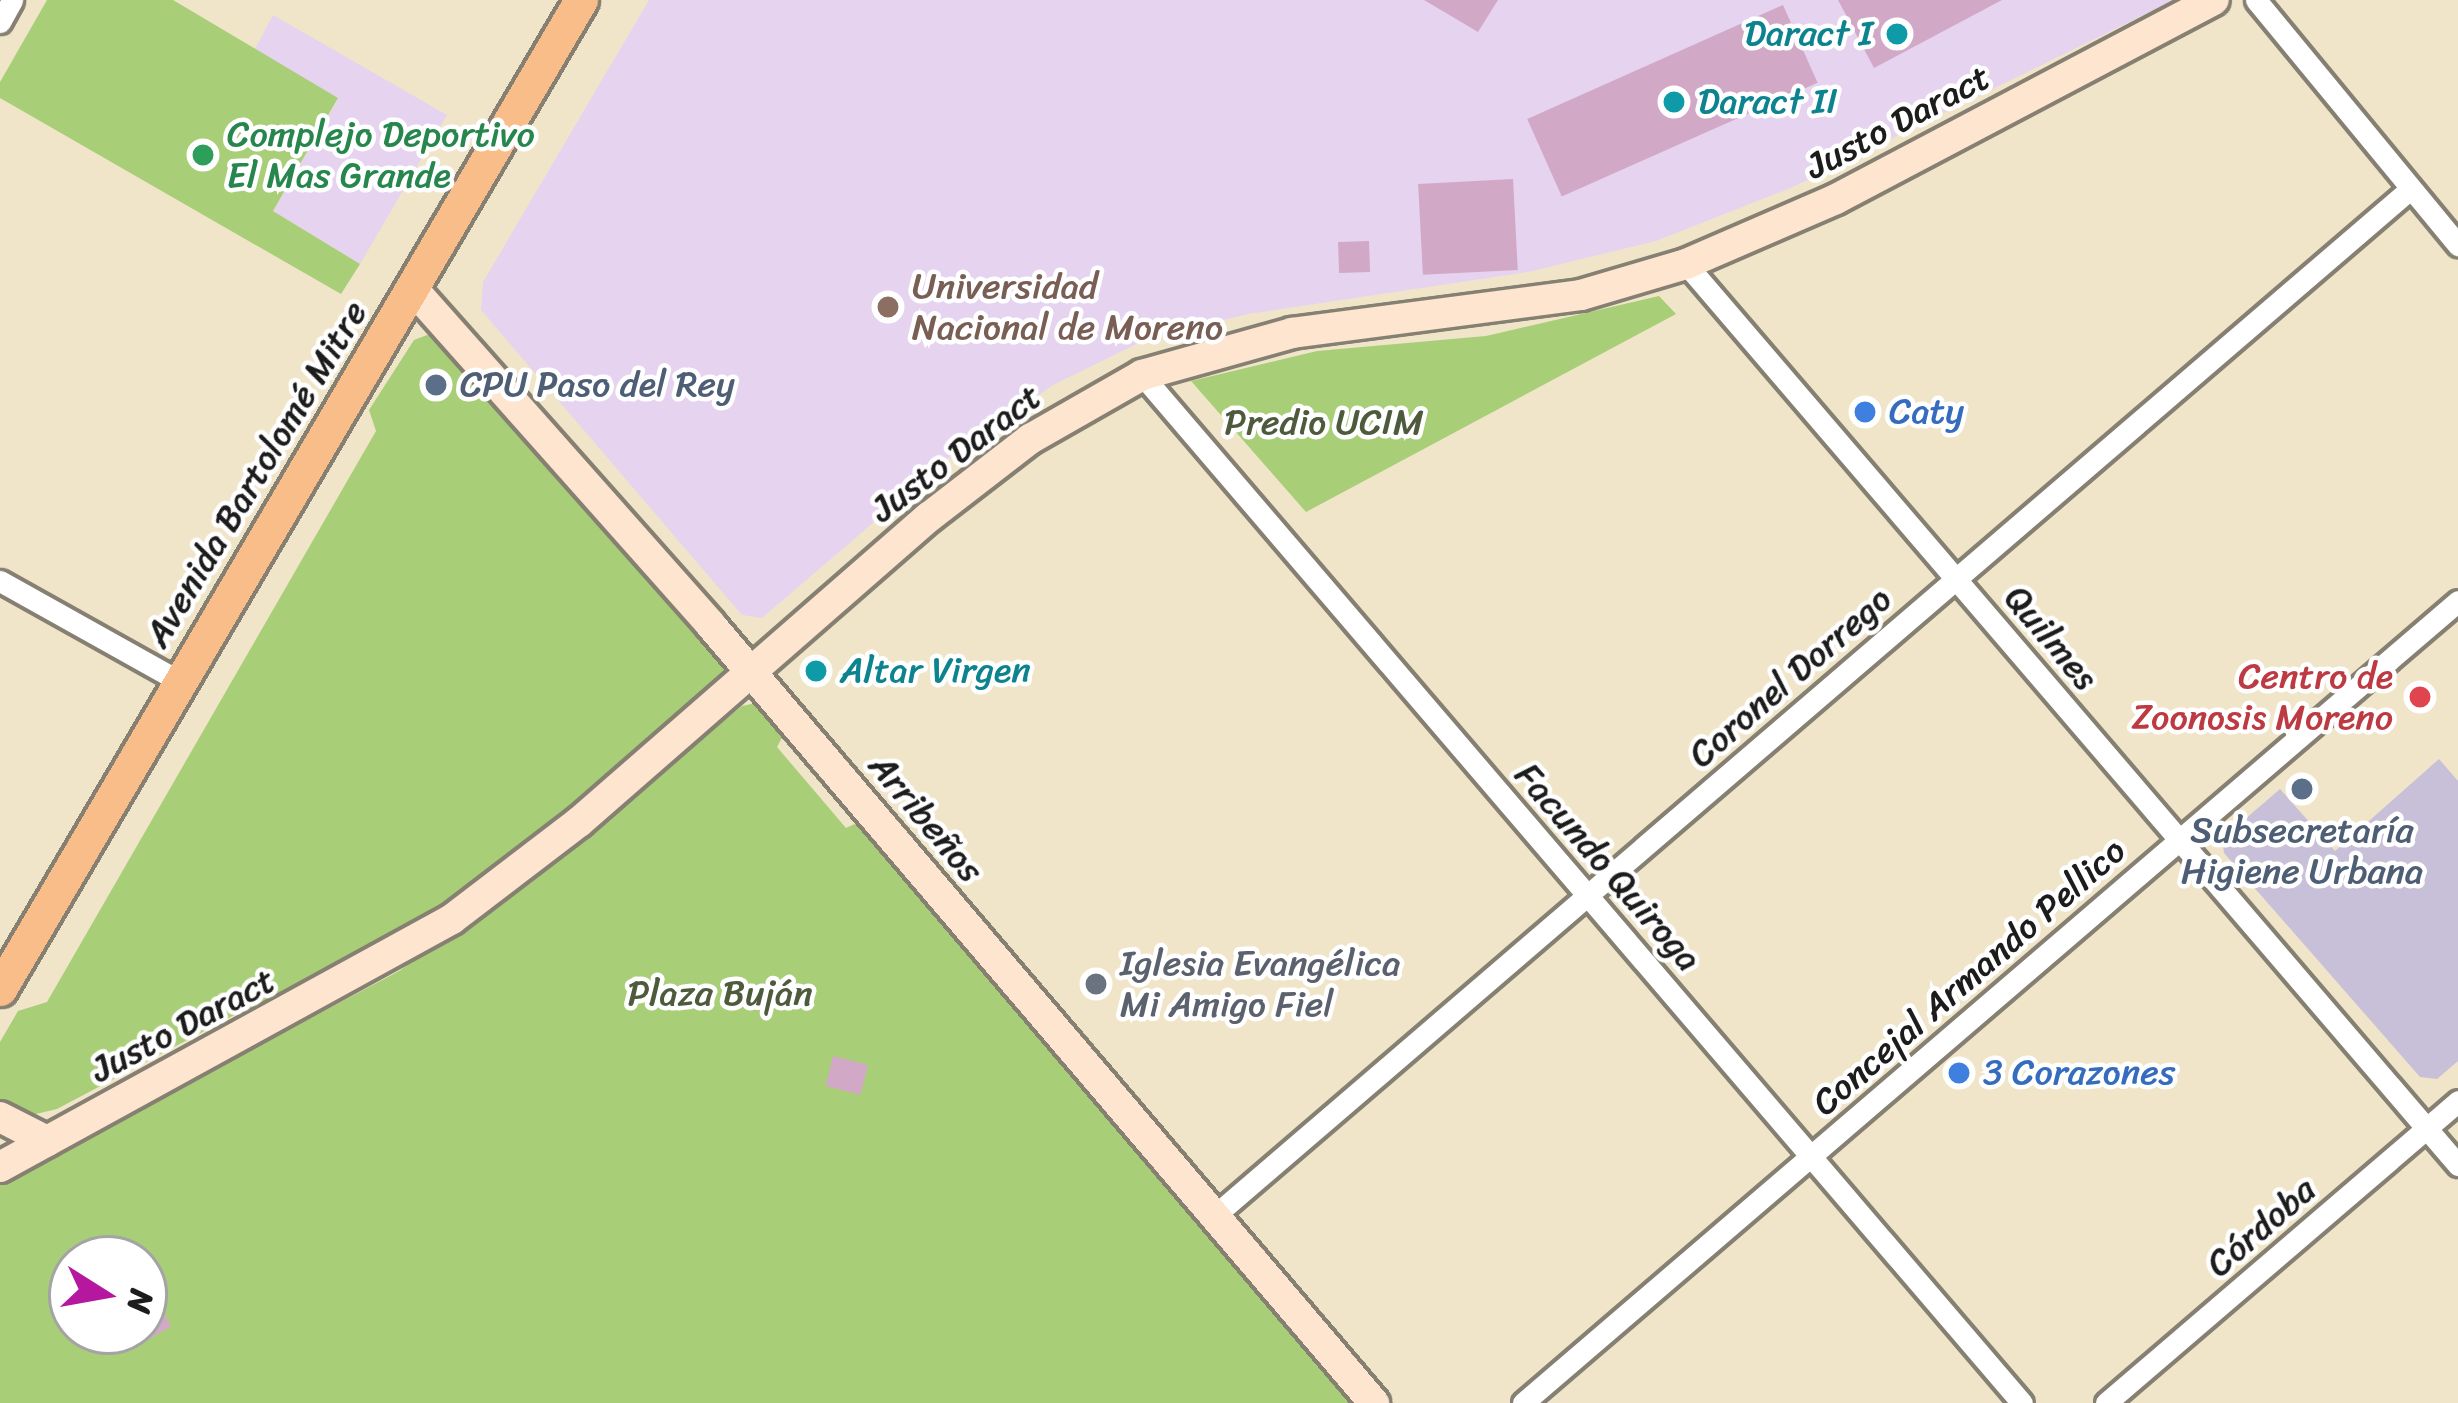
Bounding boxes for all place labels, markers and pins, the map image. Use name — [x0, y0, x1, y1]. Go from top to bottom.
place label: Daract I — [1744, 12, 1873, 56]
marker: Daract I — [1884, 21, 1910, 47]
place label: Daract II — [1698, 80, 1838, 124]
marker: Daract II — [1661, 89, 1687, 115]
place label: Complejo Deportivo El Mas Grande — [227, 112, 534, 197]
marker: Complejo Deportivo El Mas Grande — [190, 142, 216, 168]
place label: Universidad Nacional de Moreno — [912, 264, 1223, 349]
marker: Universidad Nacional de Moreno — [875, 294, 901, 320]
place label: CPU Paso del Rey — [460, 363, 737, 407]
marker: CPU Paso del Rey — [423, 372, 449, 398]
place label: Caty — [1889, 390, 1964, 434]
marker: Caty — [1852, 399, 1878, 425]
place label: Altar Virgen — [840, 649, 1034, 693]
place label: Centro de Zoonosis Moreno — [2131, 654, 2393, 739]
marker: Altar Virgen — [803, 658, 829, 684]
marker: Centro de Zoonosis Moreno — [2404, 681, 2436, 713]
marker: Subsecretaría Higiene Urbana — [2289, 776, 2315, 802]
place label: Subsecretaría Higiene Urbana — [2181, 808, 2423, 893]
place label: Iglesia Evangélica Mi Amigo Fiel — [1120, 941, 1400, 1026]
marker: Iglesia Evangélica Mi Amigo Fiel — [1083, 971, 1109, 997]
place label: 3 Corazones — [1983, 1051, 2175, 1095]
marker: 3 Corazones — [1946, 1060, 1972, 1086]

